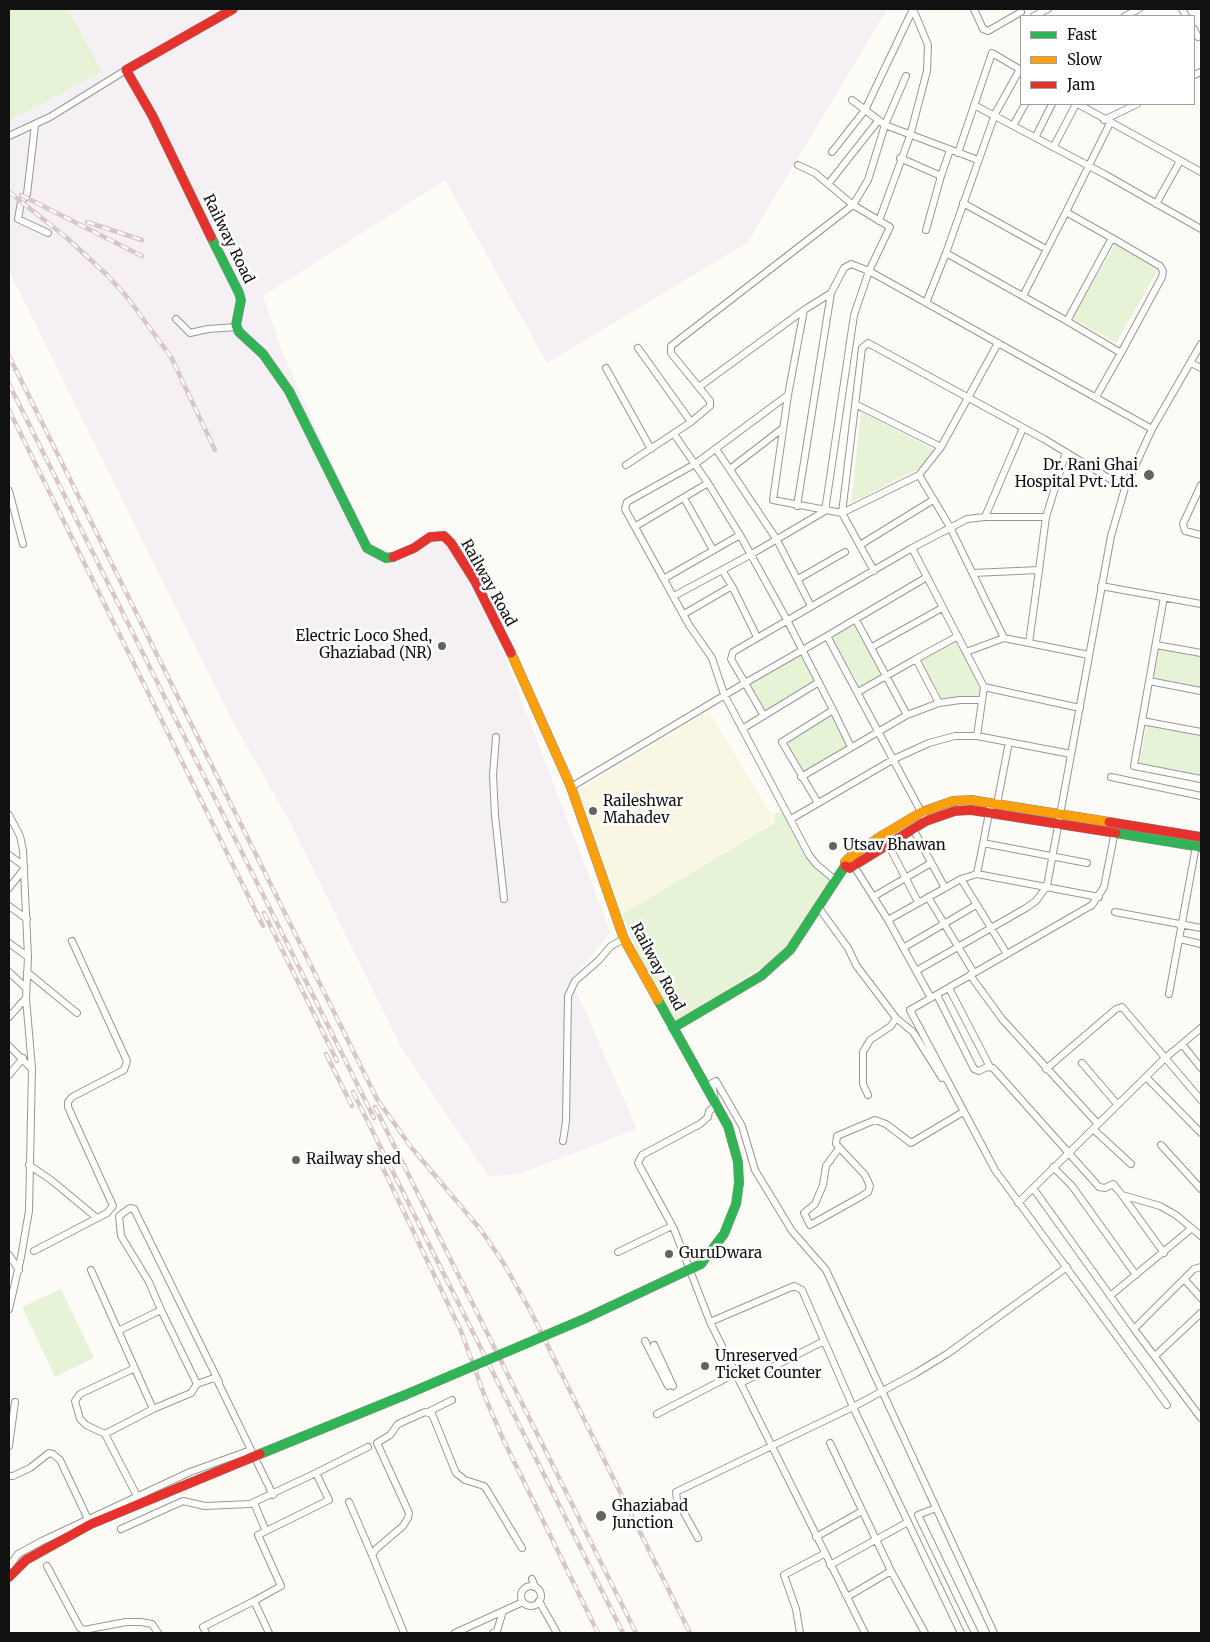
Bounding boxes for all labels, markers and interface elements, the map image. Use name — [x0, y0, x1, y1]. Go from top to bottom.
legend — [1020, 15, 1195, 105]
text: Fast — [1067, 25, 1097, 44]
text: Slow — [1067, 50, 1102, 69]
text: Jam — [1067, 75, 1095, 94]
street label: Railway Road — [199, 191, 257, 287]
place label: Dr. Rani Ghai Hospital Pvt. Ltd. — [1015, 457, 1138, 492]
marker: Dr. Rani Ghai Hospital Pvt. Ltd. — [1142, 468, 1156, 482]
street label: Railway Road — [457, 536, 519, 630]
place label: Electric Loco Shed, Ghaziabad (NR) — [295, 628, 432, 663]
marker: Electric Loco Shed, Ghaziabad (NR) — [436, 640, 448, 652]
place label: Raileshwar Mahadev — [603, 793, 683, 828]
marker: Raileshwar Mahadev — [587, 805, 599, 817]
place label: Utsav Bhawan — [843, 837, 946, 855]
marker: Utsav Bhawan — [827, 840, 839, 852]
street label: Railway Road — [626, 920, 688, 1014]
place label: Railway shed — [306, 1151, 401, 1169]
marker: Railway shed — [290, 1154, 302, 1166]
place label: GuruDwara — [679, 1245, 762, 1263]
marker: GuruDwara — [663, 1248, 675, 1260]
place label: Unreserved Ticket Counter — [715, 1348, 822, 1383]
marker: Unreserved Ticket Counter — [699, 1360, 711, 1372]
place label: Ghaziabad Junction — [612, 1498, 688, 1533]
marker: Ghaziabad Junction — [594, 1509, 608, 1523]

